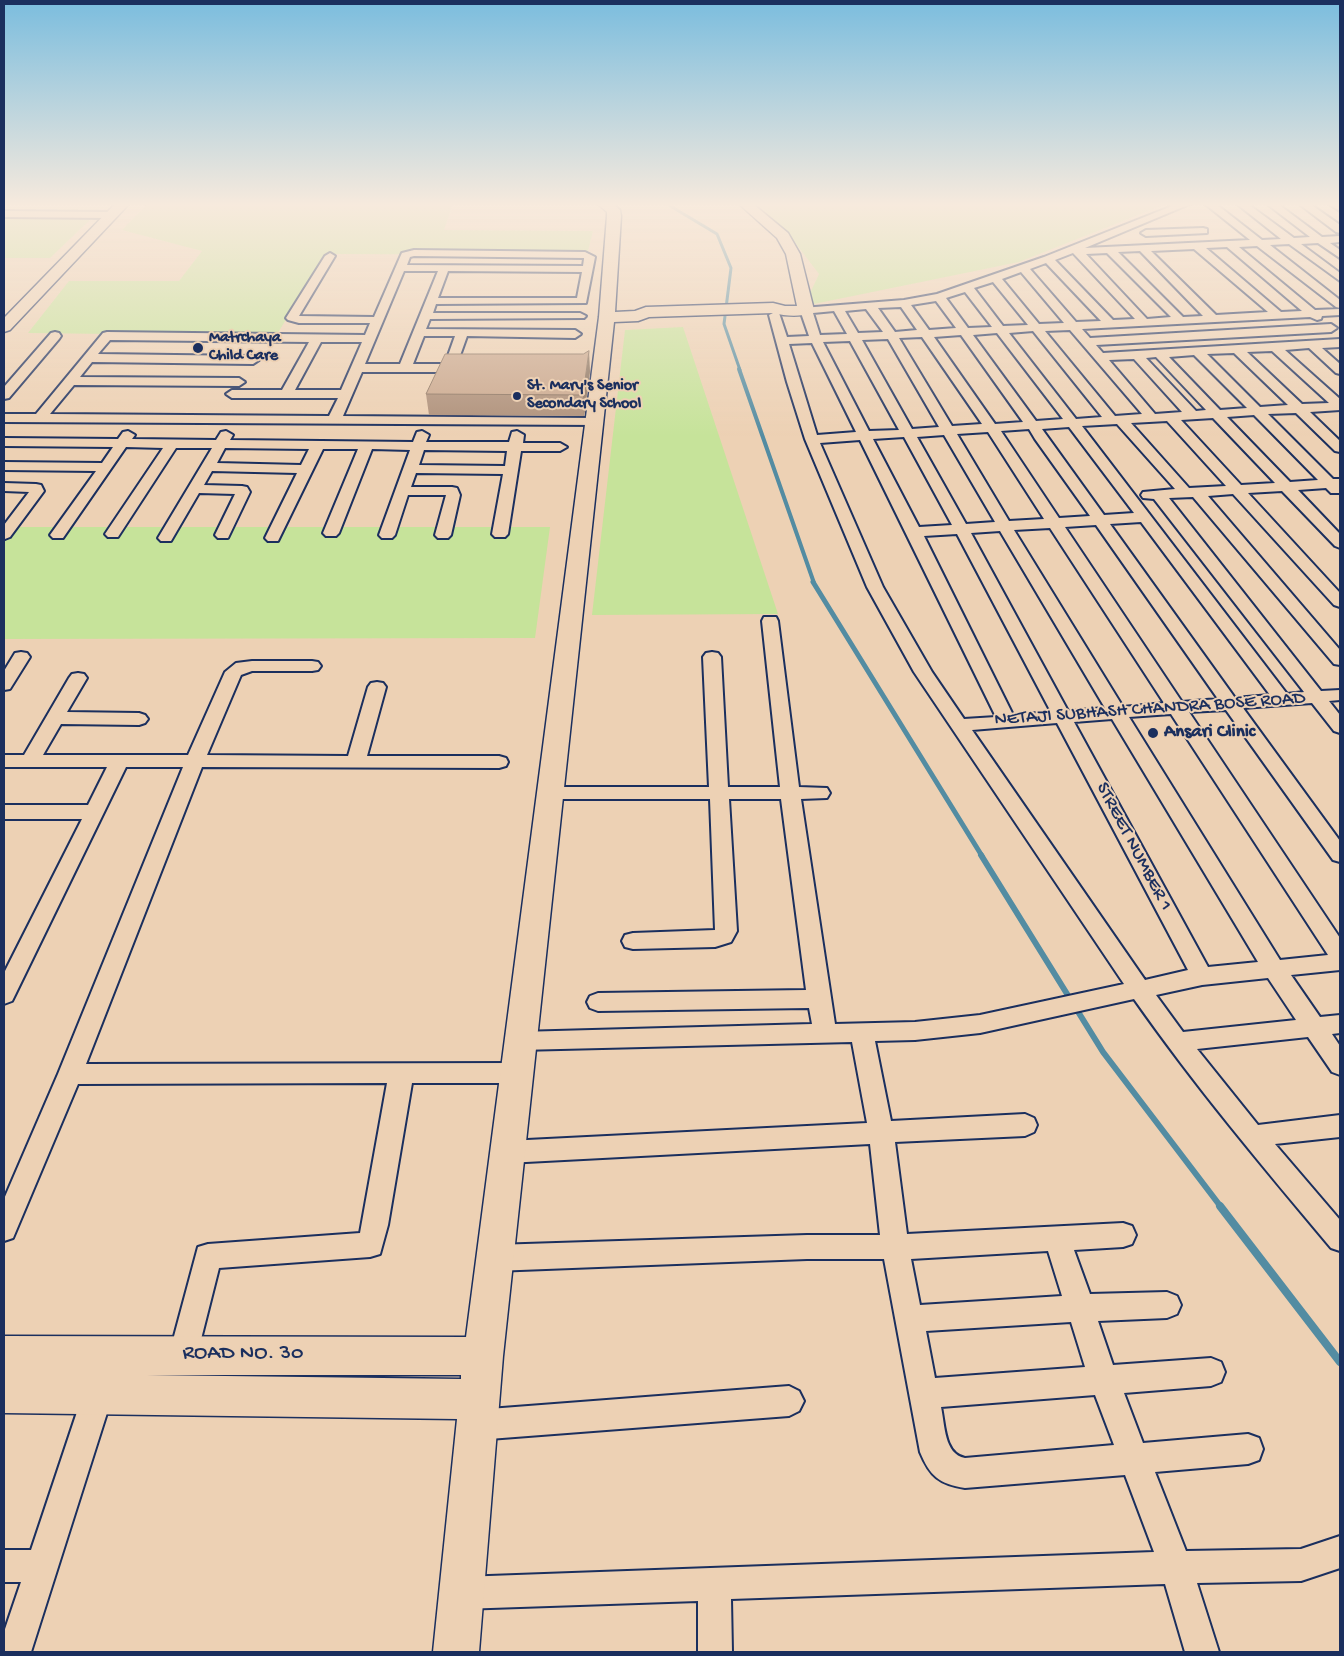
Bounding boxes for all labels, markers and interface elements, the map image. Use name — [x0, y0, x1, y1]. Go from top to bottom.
place label: Matrchaya Child Care — [209, 329, 281, 367]
marker: Matrchaya Child Care — [191, 341, 205, 355]
place label: St. Mary's Senior Secondary School — [527, 377, 641, 415]
marker: St. Mary's Senior Secondary School — [511, 390, 523, 402]
street label: NETAJI SUBHASH CHANDRA BOSE ROAD — [994, 688, 1306, 732]
place label: Ansari Clinic — [1164, 722, 1255, 744]
marker: Ansari Clinic — [1146, 726, 1160, 740]
street label: STREET NUMBER 1 — [1090, 779, 1176, 915]
street label: ROAD NO. 30 — [183, 1342, 303, 1368]

